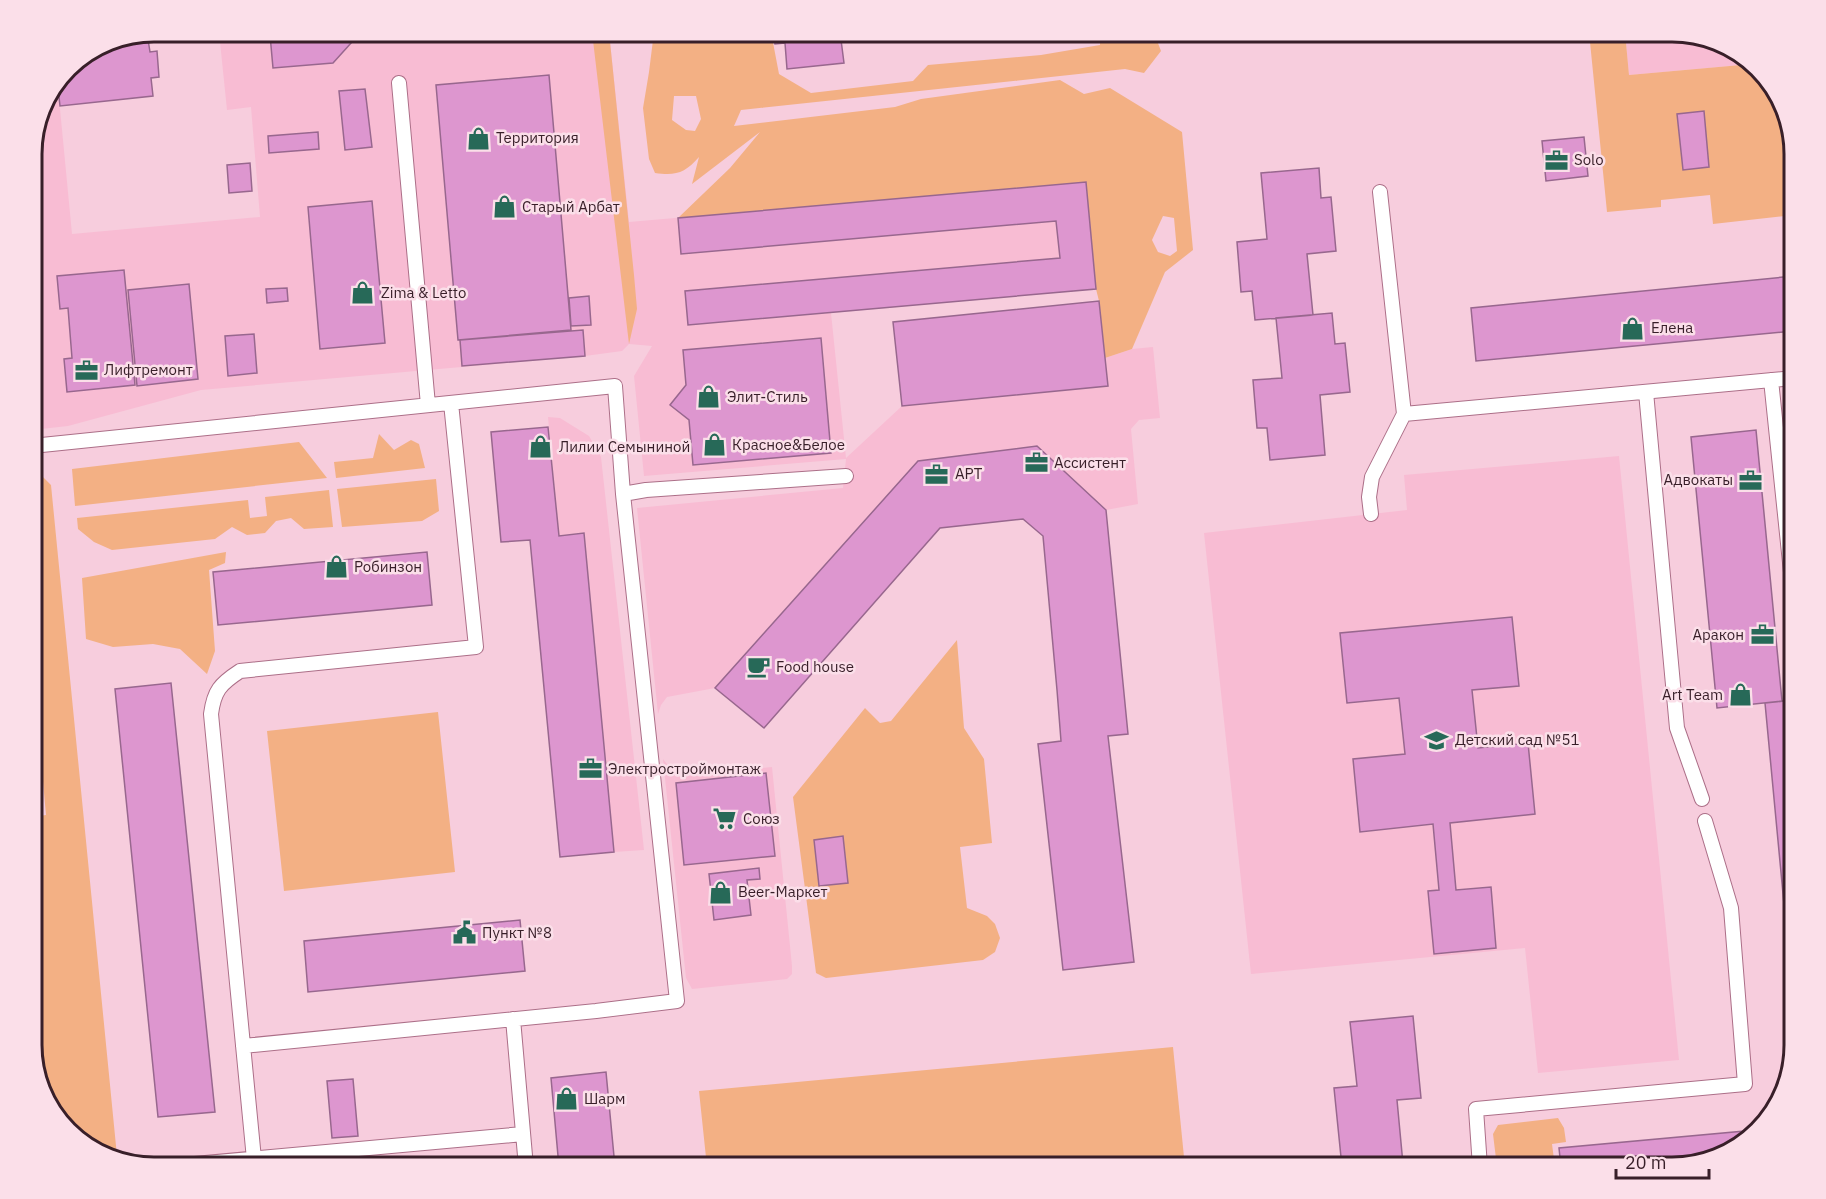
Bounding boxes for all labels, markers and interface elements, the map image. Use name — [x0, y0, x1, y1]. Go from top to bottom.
shop icon: Территория — [465, 125, 491, 151]
place label: Территория — [496, 128, 579, 147]
office icon: Solo — [1543, 147, 1569, 173]
place label: Solo — [1574, 150, 1604, 169]
shop icon: Старый Арбат — [491, 194, 517, 220]
place label: Старый Арбат — [522, 197, 620, 216]
shop icon: Zima & Letto — [350, 280, 376, 306]
place label: Zima & Letto — [381, 283, 466, 302]
shop icon: Елена — [1620, 315, 1646, 341]
place label: Елена — [1651, 318, 1693, 337]
office icon: Лифтремонт — [73, 357, 99, 383]
place label: Лифтремонт — [104, 360, 193, 379]
shop icon: Элит-Стиль — [696, 384, 722, 410]
place label: Элит-Стиль — [727, 387, 808, 406]
shop icon: Красное&Белое — [701, 432, 727, 458]
shop icon: Лилии Семыниной — [528, 434, 554, 460]
place label: Красное&Белое — [732, 435, 845, 454]
place label: Лилии Семыниной — [559, 437, 690, 456]
office icon: Ассистент — [1023, 450, 1049, 476]
place label: Ассистент — [1054, 453, 1126, 472]
office icon: АРТ — [924, 461, 950, 487]
place label: АРТ — [955, 464, 983, 483]
office icon: Адвокаты — [1738, 467, 1764, 493]
place label: Адвокаты — [1664, 470, 1733, 489]
shop icon: Робинзон — [323, 554, 349, 580]
place label: Робинзон — [354, 557, 422, 576]
office icon: Аракон — [1749, 622, 1775, 648]
place label: Аракон — [1692, 625, 1744, 644]
cafe icon: Food house — [745, 654, 771, 680]
place label: Food house — [776, 657, 854, 676]
shop icon: Art Team — [1728, 682, 1754, 708]
place label: Art Team — [1662, 685, 1723, 704]
school or university icon: Детский сад №51 — [1424, 727, 1450, 753]
place label: Детский сад №51 — [1455, 730, 1580, 749]
office icon: Электростроймонтаж — [577, 756, 603, 782]
place label: Электростроймонтаж — [608, 759, 761, 778]
supermarket icon: Союз — [712, 806, 738, 832]
place label: Союз — [743, 809, 780, 828]
shop icon: Beer-Маркет — [707, 879, 733, 905]
place label: Beer-Маркет — [738, 882, 827, 901]
public building icon: Пункт №8 — [451, 920, 477, 946]
place label: Пункт №8 — [482, 923, 552, 942]
shop icon: Шарм — [553, 1086, 579, 1112]
place label: Шарм — [584, 1089, 626, 1108]
scale bar — [1616, 1142, 1709, 1180]
text: 20 m — [1625, 1151, 1667, 1174]

